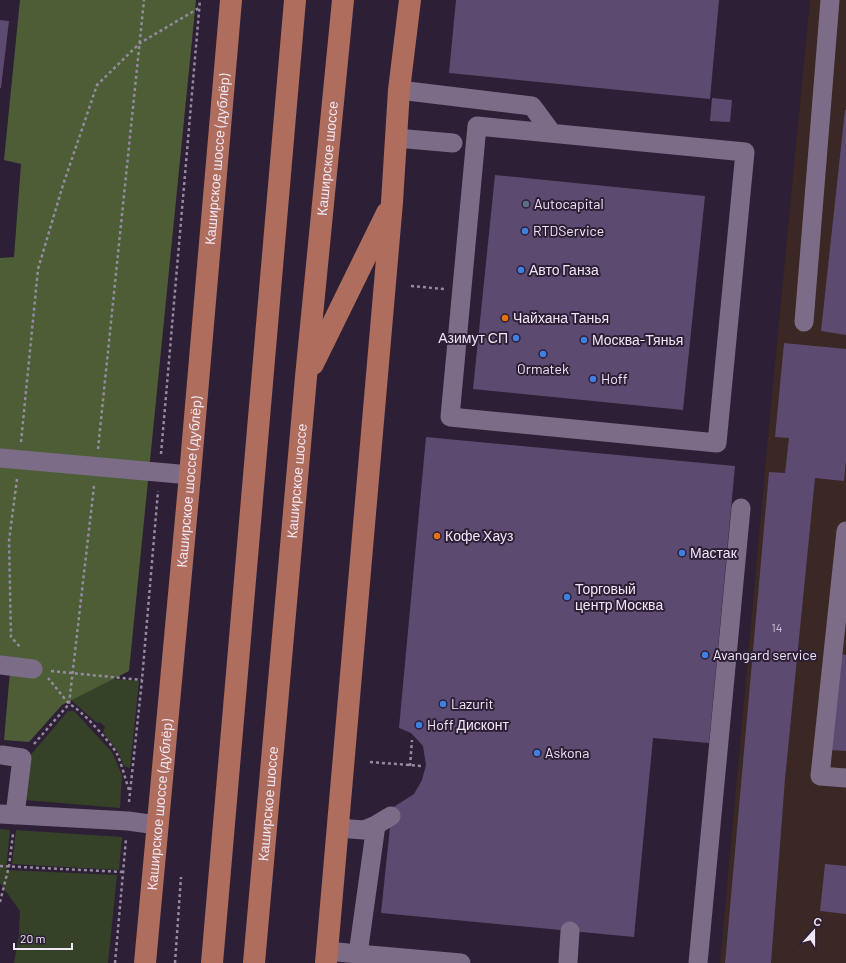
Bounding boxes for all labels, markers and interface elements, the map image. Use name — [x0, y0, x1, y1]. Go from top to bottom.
street label: Каширское шоссе (дублёр) — [201, 72, 233, 246]
street label: Каширское шоссе — [313, 100, 341, 217]
place label: Autocapital — [534, 195, 604, 212]
marker: Autocapital — [521, 199, 531, 209]
place label: RTDService — [533, 222, 604, 239]
marker: RTDService — [520, 226, 530, 236]
place label: Авто Ганза — [529, 261, 599, 278]
marker: Авто Ганза — [516, 265, 526, 275]
place label: Чайхана Танья — [513, 309, 609, 326]
marker: Чайхана Танья — [500, 313, 510, 323]
place label: Азимут СП — [438, 329, 508, 346]
place label: Москва-Тянья — [592, 331, 683, 348]
marker: Азимут СП — [511, 333, 521, 343]
marker: Москва-Тянья — [579, 335, 589, 345]
marker: Ormatek — [538, 349, 548, 359]
place label: Ormatek — [517, 360, 569, 377]
place label: Hoff — [601, 370, 628, 387]
marker: Hoff — [588, 374, 598, 384]
street label: Каширское шоссе (дублёр) — [172, 395, 205, 568]
street label: Каширское шоссе — [283, 422, 310, 539]
place label: Кофе Хауз — [445, 527, 513, 544]
marker: Кофе Хауз — [432, 531, 442, 541]
place label: Мастак — [690, 544, 738, 561]
marker: Мастак — [677, 548, 687, 558]
place label: Торговый центр Москва — [575, 580, 663, 613]
marker: Торговый центр Москва — [562, 592, 572, 602]
house number: 14 — [772, 620, 782, 634]
place label: Avangard service — [713, 646, 817, 663]
marker: Avangard service — [700, 650, 710, 660]
place label: Lazurit — [451, 695, 494, 712]
marker: Lazurit — [438, 699, 448, 709]
place label: Hoff Дисконт — [427, 716, 510, 733]
street label: Каширское шоссе (дублёр) — [143, 718, 175, 891]
marker: Hoff Дисконт — [414, 720, 424, 730]
place label: Askona — [545, 744, 589, 761]
street label: Каширское шоссе — [254, 745, 281, 862]
marker: Askona — [532, 748, 542, 758]
north arrow — [794, 911, 834, 951]
text: С — [812, 914, 824, 929]
scale bar — [14, 925, 72, 951]
text: 20 m — [20, 931, 46, 945]

